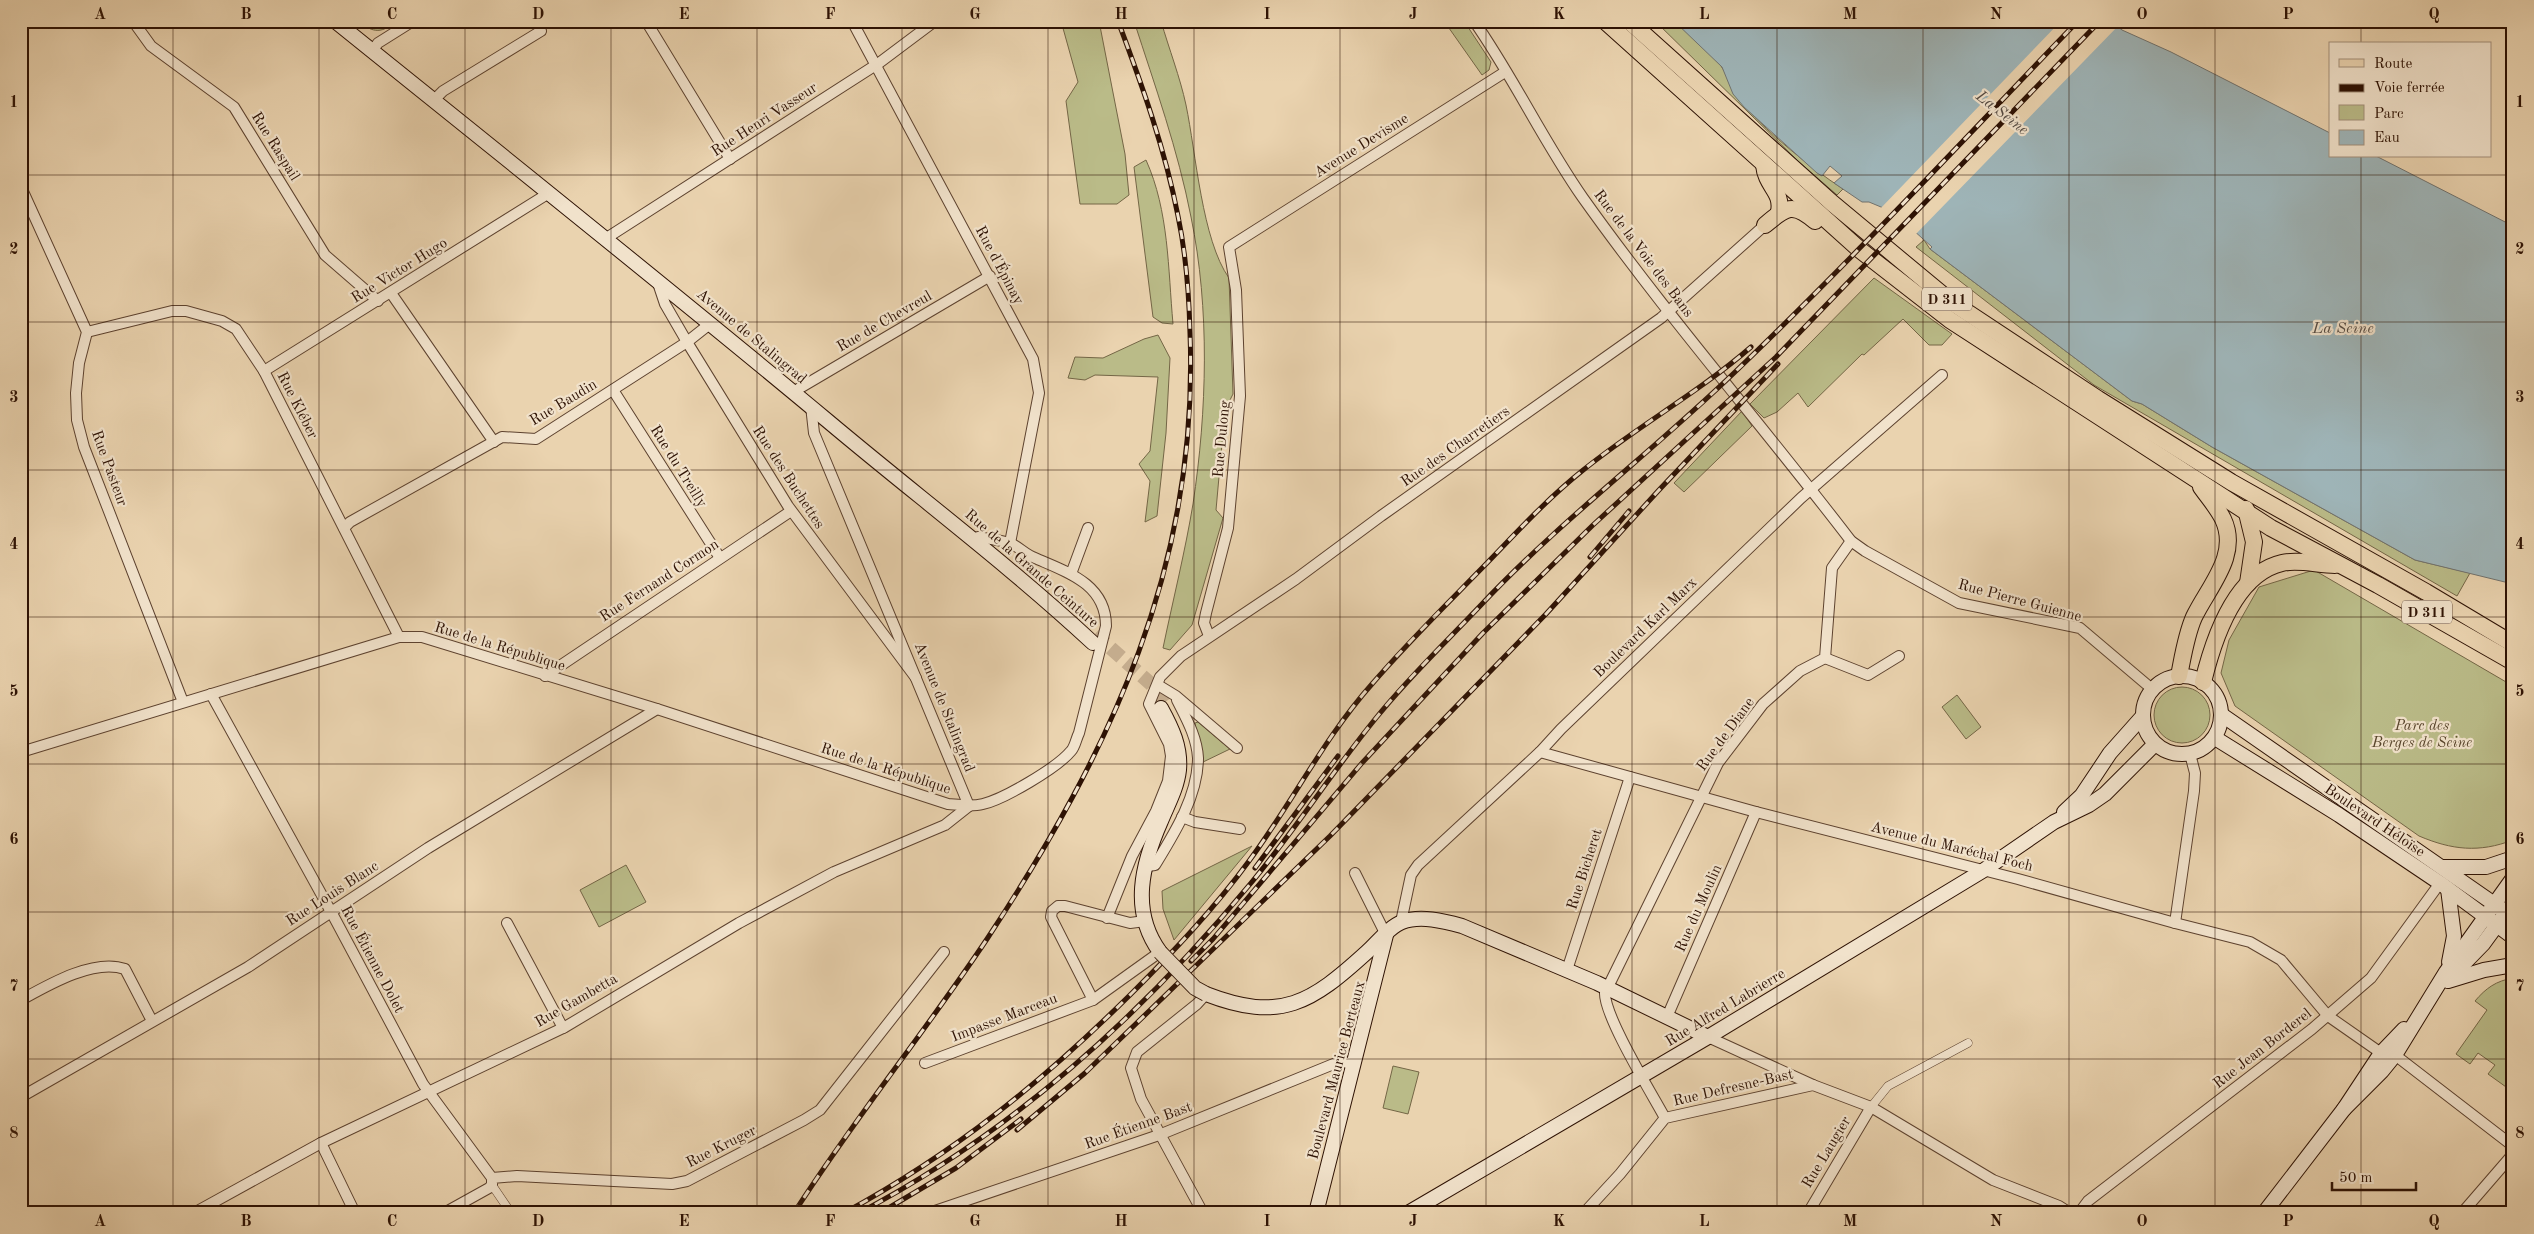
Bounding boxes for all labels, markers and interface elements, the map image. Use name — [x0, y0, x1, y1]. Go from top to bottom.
text: A — [94, 7, 106, 23]
text: B — [240, 7, 252, 23]
text: C — [387, 7, 397, 23]
text: D — [532, 7, 544, 23]
text: E — [678, 7, 690, 23]
text: F — [825, 7, 836, 23]
text: G — [969, 7, 981, 23]
text: H — [1114, 7, 1128, 23]
text: I — [1263, 7, 1271, 23]
text: J — [1409, 7, 1418, 23]
text: K — [1553, 7, 1565, 23]
text: L — [1699, 7, 1710, 23]
text: M — [1843, 7, 1857, 23]
text: N — [1990, 7, 2003, 23]
text: O — [2136, 7, 2148, 23]
text: P — [2282, 7, 2294, 23]
text: Q — [2428, 7, 2440, 23]
legend — [2329, 42, 2492, 158]
text: Route — [2374, 57, 2412, 72]
street label: Rue Henri Vasseur — [709, 80, 820, 160]
text: Voie ferrée — [2374, 81, 2445, 96]
water label: La Seine — [1972, 88, 2031, 139]
text: 1 — [9, 95, 19, 111]
text: 1 — [2515, 95, 2525, 111]
text: Parc — [2374, 107, 2404, 122]
street label: Rue Raspail — [248, 110, 302, 184]
street label: Avenue Devisme — [1312, 111, 1412, 181]
text: Eau — [2374, 131, 2400, 146]
street label: Rue de la Voie des Bans — [1590, 188, 1695, 320]
street label: Rue d'Épinay — [972, 223, 1028, 308]
street label: Rue Victor Hugo — [349, 236, 450, 307]
text: 2 — [9, 242, 19, 258]
text: 2 — [2515, 242, 2525, 258]
street label: Avenue de Stalingrad — [693, 287, 809, 387]
road number: D 311 — [1922, 288, 1972, 310]
street label: Rue de Chevreul — [835, 289, 935, 356]
water label: La Seine — [2311, 321, 2374, 337]
street label: Rue Kléber — [273, 370, 320, 442]
street label: Rue Baudin — [528, 377, 600, 429]
text: 3 — [9, 390, 19, 406]
text: 3 — [2515, 390, 2525, 406]
street label: Rue Dulong — [1212, 400, 1233, 478]
street label: Rue des Charretiers — [1399, 404, 1513, 490]
street label: Rue du Treilly — [647, 423, 709, 511]
street label: Rue des Buchettes — [749, 424, 826, 532]
street label: Rue Pasteur — [88, 429, 129, 508]
street label: Rue de la Grande Ceinture — [961, 507, 1101, 631]
text: 4 — [9, 537, 19, 553]
street label: Rue Fernand Cormon — [598, 537, 722, 625]
text: 4 — [2515, 537, 2525, 553]
street label: Boulevard Karl Marx — [1592, 575, 1701, 681]
street label: Rue Pierre Guienne — [1956, 578, 2083, 625]
road number: D 311 — [2402, 600, 2452, 624]
street label: Rue de la République — [432, 620, 567, 675]
street label: Avenue de Stalingrad — [911, 641, 977, 775]
text: 5 — [9, 684, 19, 700]
text: 5 — [2515, 684, 2525, 700]
street label: Rue de Diane — [1695, 695, 1758, 774]
park label: Parc des Berges de Seine — [2371, 719, 2472, 751]
street label: Rue de la République — [819, 741, 953, 798]
street label: Boulevard Héloïse — [2321, 782, 2427, 860]
street label: Avenue du Maréchal Foch — [1869, 820, 2034, 875]
street label: Rue Bicheret — [1565, 827, 1606, 912]
text: 6 — [9, 832, 19, 848]
text: 6 — [2515, 832, 2525, 848]
street label: Rue Louis Blanc — [284, 859, 382, 930]
street label: Rue du Moulin — [1673, 863, 1725, 955]
street label: Rue Étienne Dolet — [337, 902, 409, 1016]
street label: Rue Alfred Labrierre — [1663, 967, 1788, 1050]
street label: Rue Gambetta — [533, 971, 621, 1031]
text: 7 — [9, 979, 19, 995]
street label: Boulevard Maurice Berteaux — [1306, 979, 1369, 1161]
text: 7 — [2515, 979, 2525, 995]
street label: Impasse Marceau — [950, 991, 1060, 1045]
street label: Rue Jean Borderel — [2211, 1006, 2315, 1092]
street label: Rue Defresne-Bast — [1672, 1067, 1795, 1110]
street label: Rue Étienne Bast — [1082, 1097, 1194, 1153]
street label: Rue Laugier — [1800, 1114, 1854, 1191]
street label: Rue Kruger — [684, 1123, 759, 1171]
text: 8 — [9, 1126, 19, 1142]
text: 8 — [2515, 1126, 2525, 1142]
scale bar — [2332, 1159, 2415, 1191]
text: 50 m — [2339, 1171, 2373, 1186]
text: A — [94, 1214, 106, 1230]
text: B — [240, 1214, 252, 1230]
text: C — [387, 1214, 397, 1230]
text: D — [532, 1214, 544, 1230]
text: E — [678, 1214, 690, 1230]
text: F — [825, 1214, 836, 1230]
text: G — [969, 1214, 981, 1230]
text: H — [1114, 1214, 1128, 1230]
text: I — [1263, 1214, 1271, 1230]
text: J — [1409, 1214, 1418, 1230]
text: K — [1553, 1214, 1565, 1230]
text: L — [1699, 1214, 1710, 1230]
text: M — [1843, 1214, 1857, 1230]
text: N — [1990, 1214, 2003, 1230]
text: O — [2136, 1214, 2148, 1230]
text: P — [2282, 1214, 2294, 1230]
text: Q — [2428, 1214, 2440, 1230]

